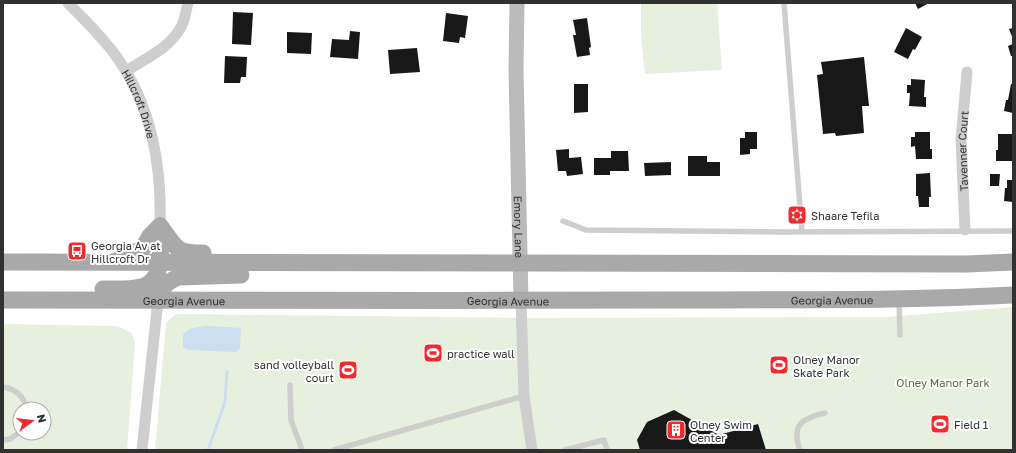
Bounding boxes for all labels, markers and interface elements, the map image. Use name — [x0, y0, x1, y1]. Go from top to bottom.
street label: Hillcroft Drive — [120, 67, 159, 140]
street label: Tavenner Court — [954, 110, 970, 192]
street label: Emory Lane — [512, 196, 527, 258]
synagogue icon: Shaare Tefila — [786, 204, 808, 226]
place label: Shaare Tefila — [811, 209, 879, 222]
place label: Georgia Av at Hillcroft Dr — [91, 239, 161, 265]
bus stop icon: Georgia Av at Hillcroft Dr — [66, 240, 88, 262]
street label: Georgia Avenue — [791, 293, 873, 306]
street label: Georgia Avenue — [143, 294, 225, 307]
street label: Georgia Avenue — [467, 294, 549, 307]
sports icon: practice wall — [422, 342, 444, 364]
place label: practice wall — [447, 347, 515, 360]
place label: Olney Manor Skate Park — [793, 353, 861, 379]
sports icon: Olney Manor Skate Park — [768, 354, 790, 376]
place label: sand volleyball court — [254, 358, 334, 384]
sports icon: sand volleyball court — [337, 359, 359, 381]
park label: Olney Manor Park — [896, 376, 990, 389]
north arrow — [12, 401, 52, 441]
text: N — [35, 413, 50, 424]
sports icon: Field 1 — [929, 413, 951, 435]
place label: Olney Swim Center — [690, 418, 752, 444]
place label: Field 1 — [954, 418, 988, 431]
building icon: Olney Swim Center — [665, 419, 687, 441]

